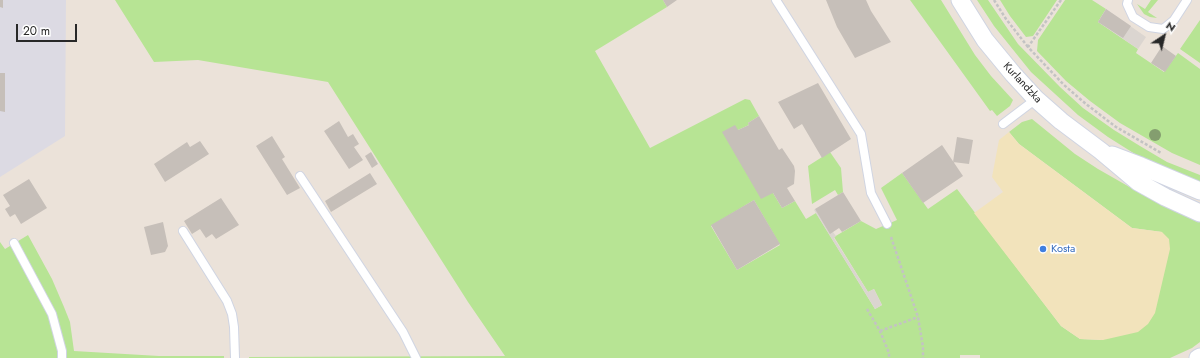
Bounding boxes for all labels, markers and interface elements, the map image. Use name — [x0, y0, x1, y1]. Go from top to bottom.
scale bar — [18, 16, 79, 42]
north arrow — [1144, 16, 1184, 56]
text: N — [1163, 17, 1179, 35]
text: 20 m — [23, 22, 50, 40]
street label: Kurlandzka — [1000, 60, 1044, 106]
place label: Kosta — [1051, 242, 1075, 256]
marker: Kosta — [1038, 244, 1048, 254]

